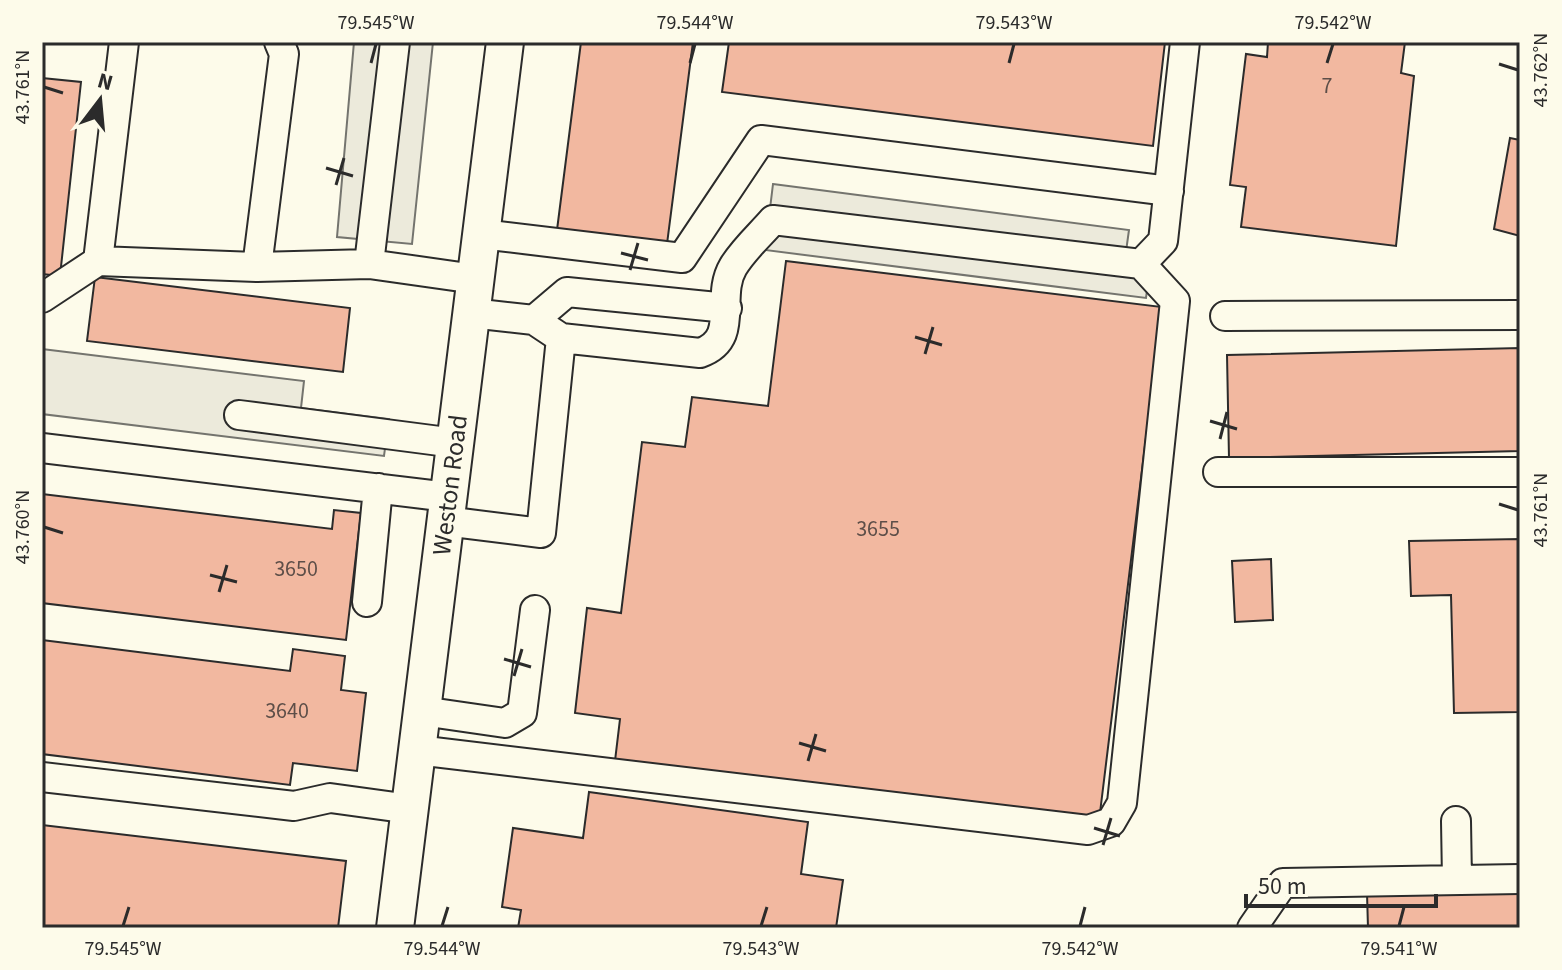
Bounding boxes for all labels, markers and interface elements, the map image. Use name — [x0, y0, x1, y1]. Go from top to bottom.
text: 79.545°W — [337, 9, 415, 37]
text: 79.544°W — [656, 9, 734, 37]
text: 79.543°W — [975, 9, 1053, 37]
text: 79.542°W — [1294, 9, 1372, 37]
text: 43.762°N — [1527, 33, 1555, 107]
text: 43.761°N — [9, 50, 37, 124]
north arrow — [60, 60, 140, 140]
text: N — [94, 64, 117, 99]
house number: 7 — [1322, 70, 1333, 102]
street label: Weston Road — [423, 413, 477, 557]
text: 43.761°N — [1527, 473, 1555, 547]
text: 43.760°N — [9, 490, 37, 564]
house number: 3655 — [856, 513, 900, 545]
house number: 3650 — [274, 553, 318, 585]
house number: 3640 — [265, 695, 309, 727]
scale bar — [1246, 858, 1436, 908]
text: 50 m — [1258, 869, 1307, 904]
text: 79.545°W — [84, 935, 162, 963]
text: 79.544°W — [403, 935, 481, 963]
text: 79.543°W — [722, 935, 800, 963]
text: 79.542°W — [1041, 935, 1119, 963]
text: 79.541°W — [1360, 935, 1438, 963]

